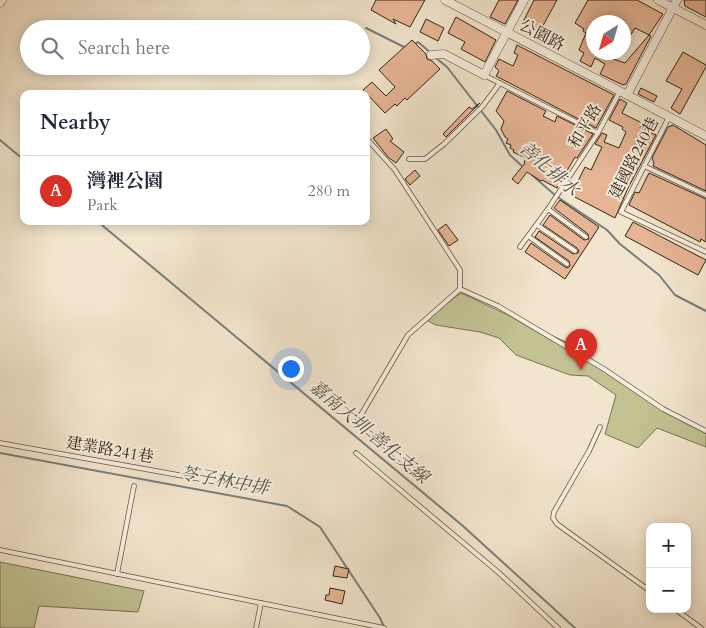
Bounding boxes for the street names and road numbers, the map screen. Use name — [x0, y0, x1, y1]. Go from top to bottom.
street label: 公園路 — [516, 14, 568, 56]
street label: 和平路 — [563, 100, 607, 152]
street label: 建國路240巷 — [604, 114, 664, 202]
street label: 建業路241巷 — [64, 431, 156, 469]

